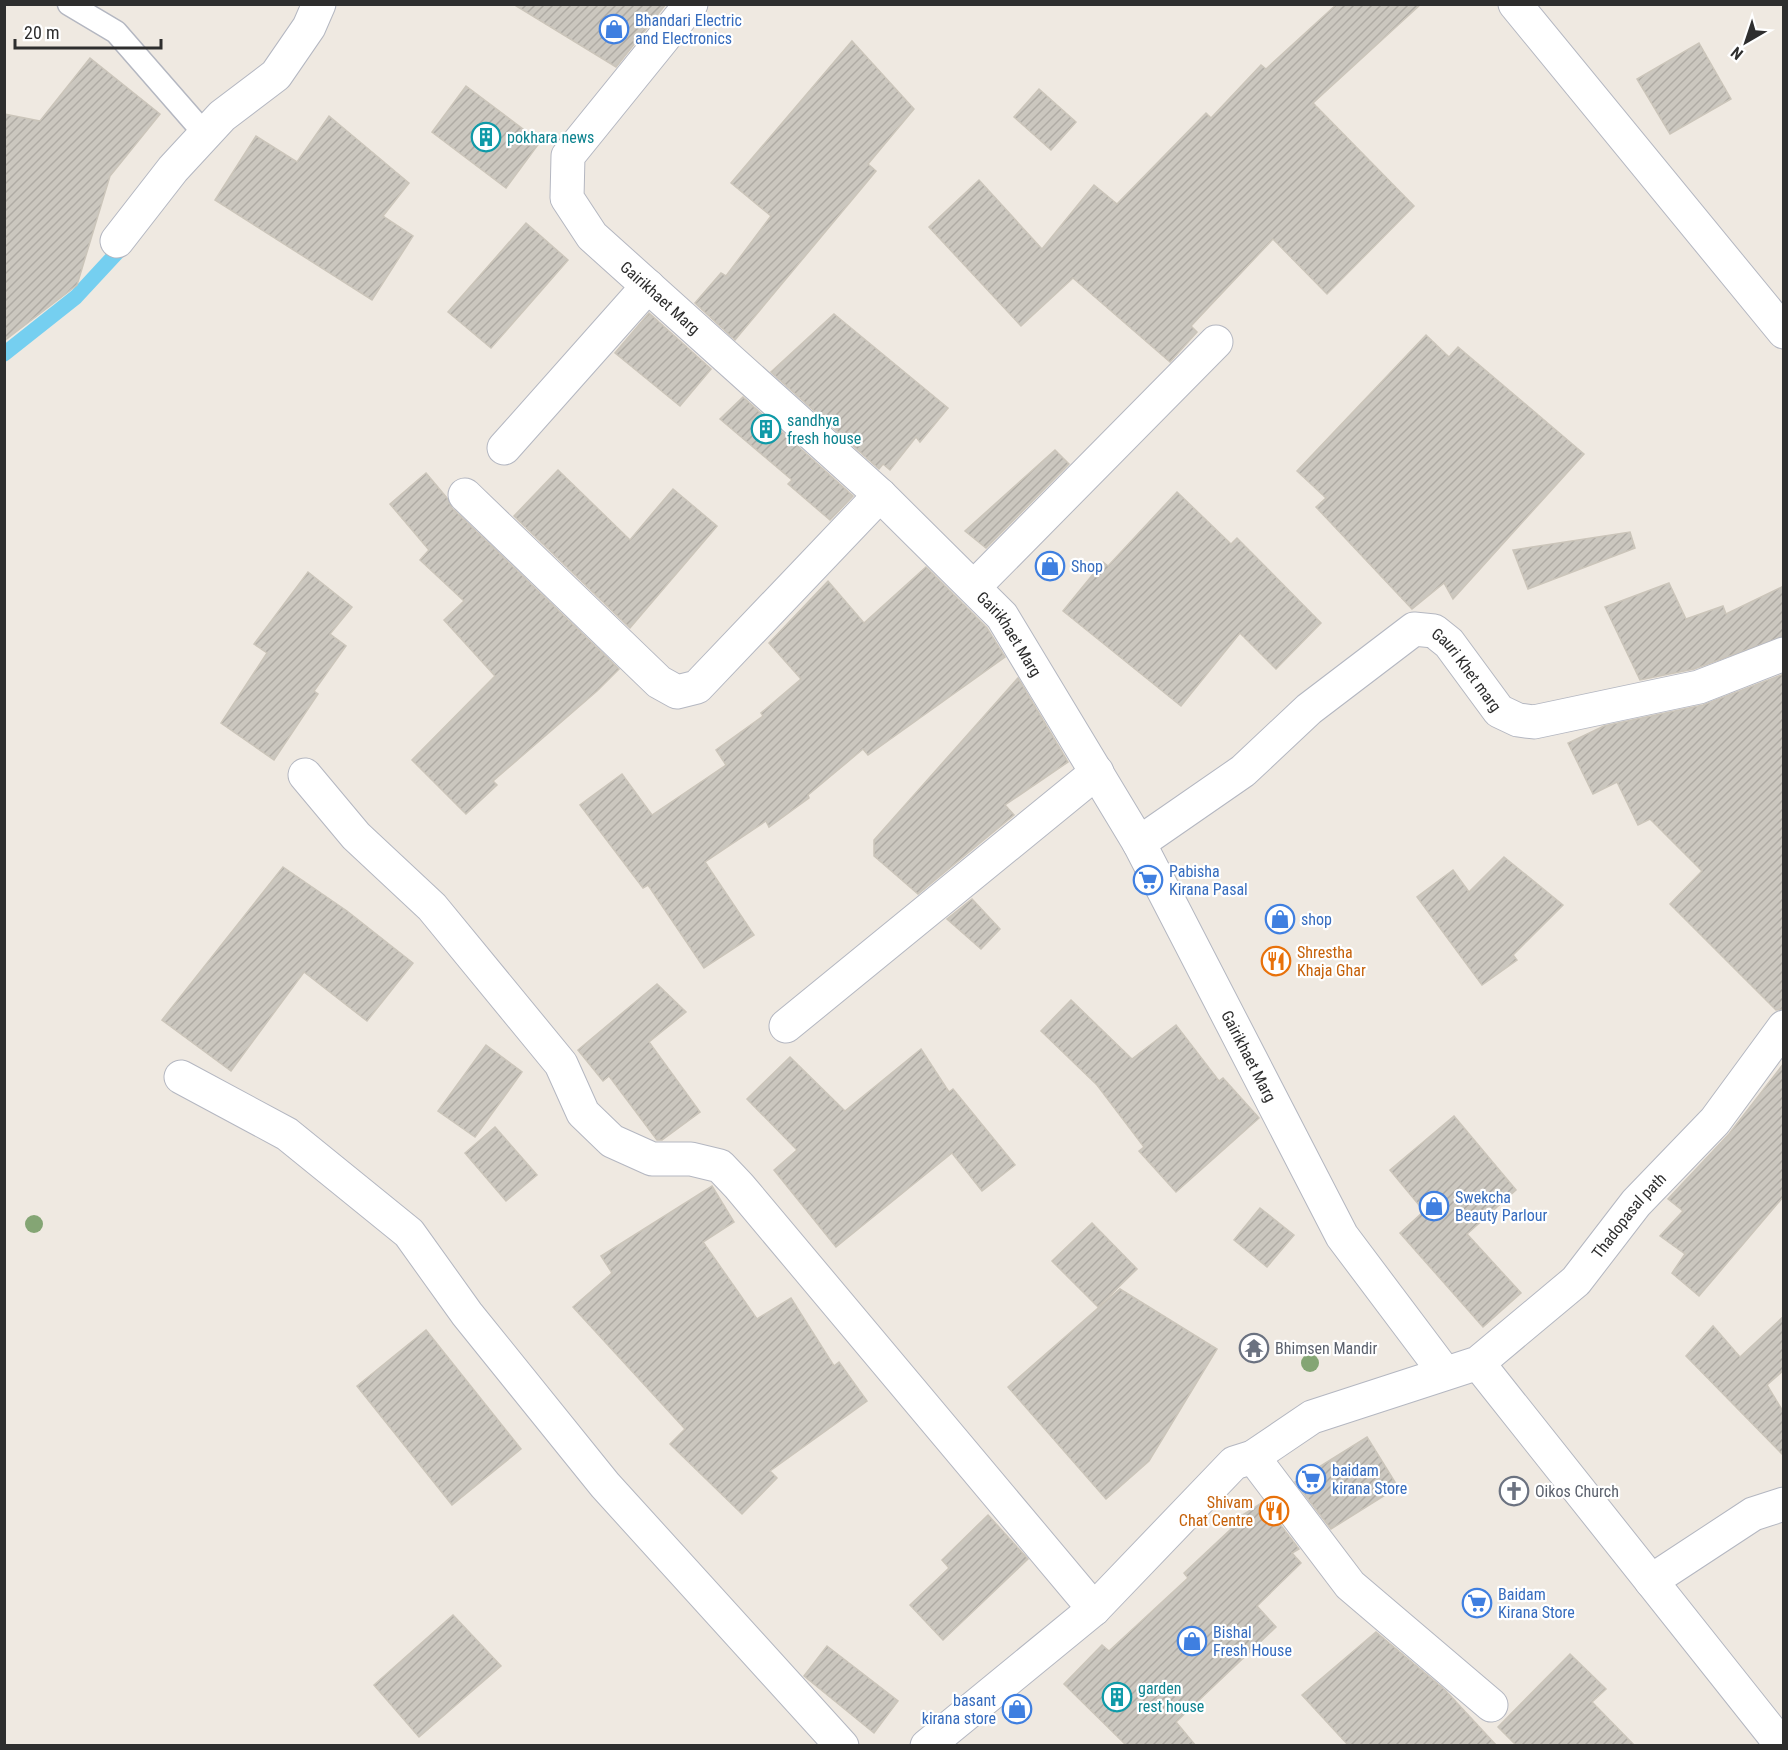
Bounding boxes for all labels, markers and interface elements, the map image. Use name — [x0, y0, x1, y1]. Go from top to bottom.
place label: Bhandari Electric and Electronics — [635, 11, 742, 48]
scale bar — [15, 12, 160, 50]
north arrow — [1716, 12, 1776, 72]
shop icon: Bhandari Electric and Electronics — [598, 13, 630, 45]
text: 20 m — [24, 22, 59, 43]
text: N — [1727, 43, 1747, 64]
building icon: pokhara news — [470, 121, 502, 153]
place label: pokhara news — [507, 128, 594, 147]
street label: Gairikhaet Marg — [617, 257, 704, 338]
place label: sandhya fresh house — [787, 411, 861, 448]
building icon: sandhya fresh house — [750, 413, 782, 445]
shop icon: Shop — [1034, 550, 1066, 582]
place label: Shop — [1071, 557, 1103, 576]
street label: Gairikhaet Marg — [973, 587, 1046, 680]
street label: Gauri Khet marg — [1428, 624, 1506, 715]
place label: Pabisha Kirana Pasal — [1169, 862, 1248, 899]
supermarket icon: Pabisha Kirana Pasal — [1132, 864, 1164, 896]
shop icon: shop — [1264, 903, 1296, 935]
place label: shop — [1301, 910, 1332, 929]
place label: Shrestha Khaja Ghar — [1297, 943, 1366, 980]
restaurant icon: Shrestha Khaja Ghar — [1260, 945, 1292, 977]
street label: Gairikhaet Marg — [1218, 1007, 1280, 1105]
street label: Thadopasal path — [1588, 1169, 1670, 1262]
place label: Swekcha Beauty Parlour — [1455, 1188, 1547, 1225]
shop icon: Swekcha Beauty Parlour — [1418, 1190, 1450, 1222]
temple icon: Bhimsen Mandir — [1238, 1332, 1270, 1364]
place label: Bhimsen Mandir — [1275, 1339, 1378, 1358]
place label: baidam kirana Store — [1332, 1461, 1407, 1498]
supermarket icon: baidam kirana Store — [1295, 1463, 1327, 1495]
church icon: Oikos Church — [1498, 1475, 1530, 1507]
place label: Oikos Church — [1535, 1482, 1619, 1501]
place label: Shivam Chat Centre — [1179, 1493, 1253, 1530]
restaurant icon: Shivam Chat Centre — [1258, 1495, 1290, 1527]
place label: Baidam Kirana Store — [1498, 1585, 1575, 1622]
supermarket icon: Baidam Kirana Store — [1461, 1587, 1493, 1619]
place label: Bishal Fresh House — [1213, 1623, 1292, 1660]
shop icon: Bishal Fresh House — [1176, 1625, 1208, 1657]
place label: garden rest house — [1138, 1679, 1204, 1716]
building icon: garden rest house — [1101, 1681, 1133, 1713]
place label: basant kirana store — [922, 1691, 996, 1728]
shop icon: basant kirana store — [1001, 1693, 1033, 1725]

